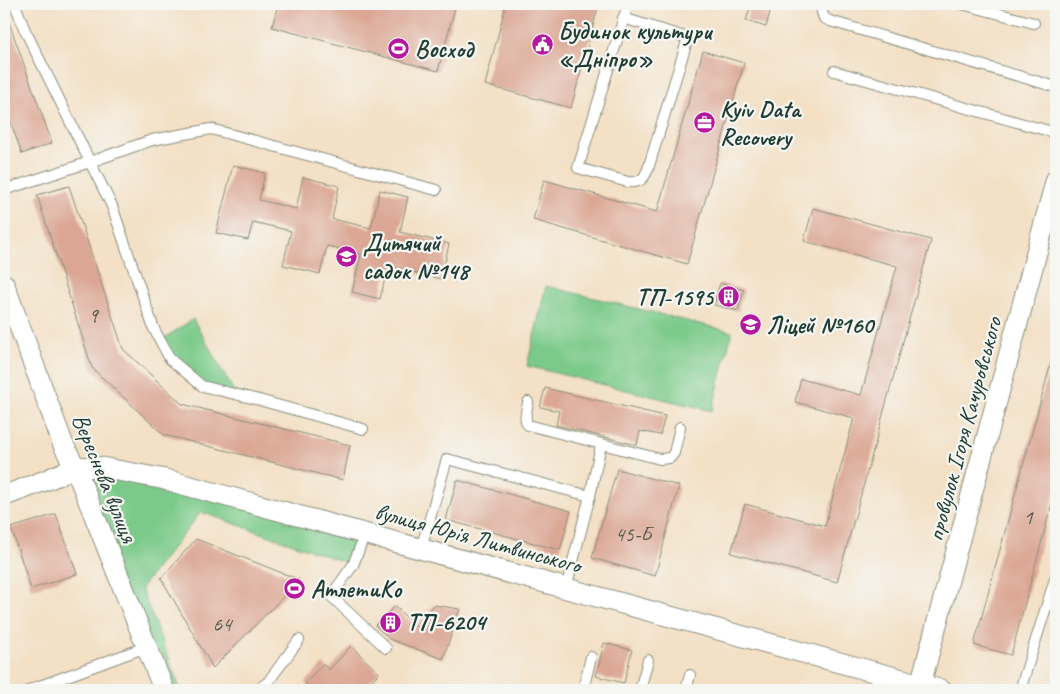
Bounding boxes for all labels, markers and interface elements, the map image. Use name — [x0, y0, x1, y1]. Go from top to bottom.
place label: Будинок культури «Дніпро» — [558, 16, 714, 74]
public building icon: Будинок культури «Дніпро» — [530, 33, 554, 57]
place label: Восход — [415, 34, 475, 64]
sports icon: Восход — [387, 37, 411, 61]
place label: Kyiv Data Recovery — [720, 94, 802, 152]
office icon: Kyiv Data Recovery — [692, 111, 716, 135]
place label: Дитячий садок №148 — [363, 228, 472, 286]
school or university icon: Дитячий садок №148 — [335, 245, 359, 269]
place label: ТП-1595 — [636, 282, 716, 312]
building icon: ТП-1595 — [717, 285, 741, 309]
house number: 9 — [88, 302, 99, 328]
place label: Ліцей №160 — [766, 310, 875, 340]
street label: провулок Ігоря Качуровського — [920, 312, 1009, 544]
school or university icon: Ліцей №160 — [738, 313, 762, 337]
street label: Вереснева вулиця — [65, 409, 145, 548]
street label: вулиця Юрія Литвинського — [372, 496, 587, 581]
house number: 1 — [1023, 504, 1034, 530]
house number: 45-Б — [615, 521, 655, 547]
place label: АтлетиКо — [311, 574, 403, 604]
sports icon: АтлетиКо — [283, 577, 307, 601]
place label: ТП-6204 — [407, 607, 489, 637]
building icon: ТП-6204 — [379, 610, 403, 634]
house number: 64 — [213, 611, 234, 637]

